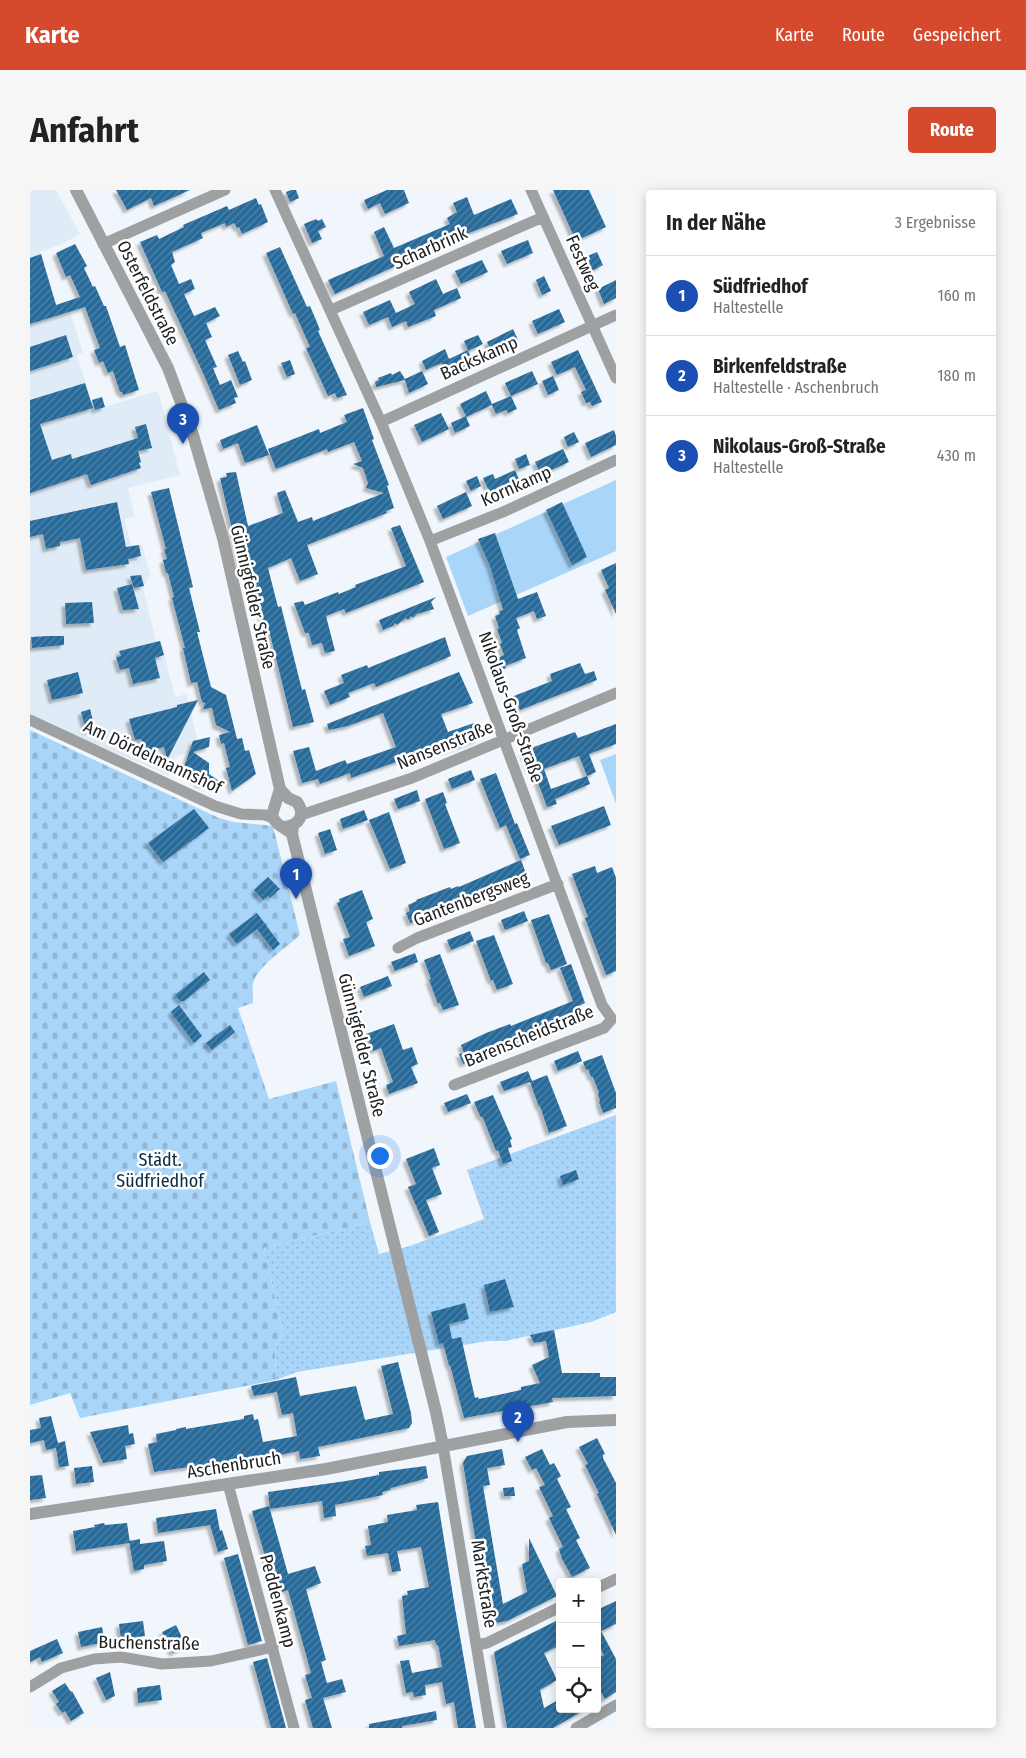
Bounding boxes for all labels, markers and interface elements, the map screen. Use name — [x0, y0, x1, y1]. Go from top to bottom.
text: Karte — [25, 21, 80, 49]
text: Karte — [775, 24, 814, 46]
text: Route — [842, 24, 885, 46]
text: Gespeichert — [913, 24, 1001, 46]
button: Route — [908, 107, 996, 153]
text: Anfahrt — [30, 109, 139, 151]
text: In der Nähe — [666, 210, 766, 236]
text: 3 Ergebnisse — [895, 213, 976, 232]
street label: Scharbrink — [389, 222, 471, 274]
street label: Festweg — [561, 232, 605, 295]
street label: Osterfeldstraße — [112, 237, 184, 349]
text: Südfriedhof — [713, 275, 808, 298]
text: 1 — [679, 286, 685, 305]
text: 160 m — [937, 286, 976, 305]
text: Haltestelle — [713, 298, 784, 317]
street label: Backskamp — [437, 331, 521, 385]
text: Birkenfeldstraße — [713, 355, 847, 378]
text: 2 — [678, 366, 686, 385]
text: 180 m — [937, 366, 976, 385]
text: Haltestelle · Aschenbruch — [713, 378, 879, 397]
pin: 3 — [167, 403, 199, 444]
text: Nikolaus-Groß-Straße — [713, 435, 886, 458]
text: 3 — [678, 446, 686, 465]
text: 430 m — [937, 446, 976, 465]
text: Haltestelle — [713, 458, 784, 477]
street label: Kornkamp — [477, 461, 555, 511]
street label: Günnigfelder Straße — [226, 523, 280, 671]
street label: Nikolaus-Groß-Straße — [473, 629, 549, 786]
street label: Am Dördelmannshof — [80, 715, 227, 799]
street label: Nansenstraße — [394, 716, 496, 774]
pin: 1 — [280, 858, 312, 899]
street label: Gantenbergsweg — [410, 867, 532, 931]
street label: Günnigfelder Straße — [333, 971, 391, 1119]
street label: Barenscheidstraße — [461, 1000, 597, 1072]
your location — [367, 1143, 393, 1169]
park label: Städt. Südfriedhof — [116, 1149, 205, 1192]
pin: 2 — [502, 1401, 534, 1442]
street label: Aschenbruch — [185, 1447, 283, 1483]
street label: Marktstraße — [466, 1538, 502, 1630]
street label: Peddenkamp — [255, 1552, 301, 1650]
map controls — [556, 1578, 601, 1713]
button: + — [556, 1578, 601, 1623]
button: − — [556, 1623, 601, 1668]
street label: Buchenstraße — [98, 1631, 200, 1655]
button: locate — [556, 1668, 601, 1713]

